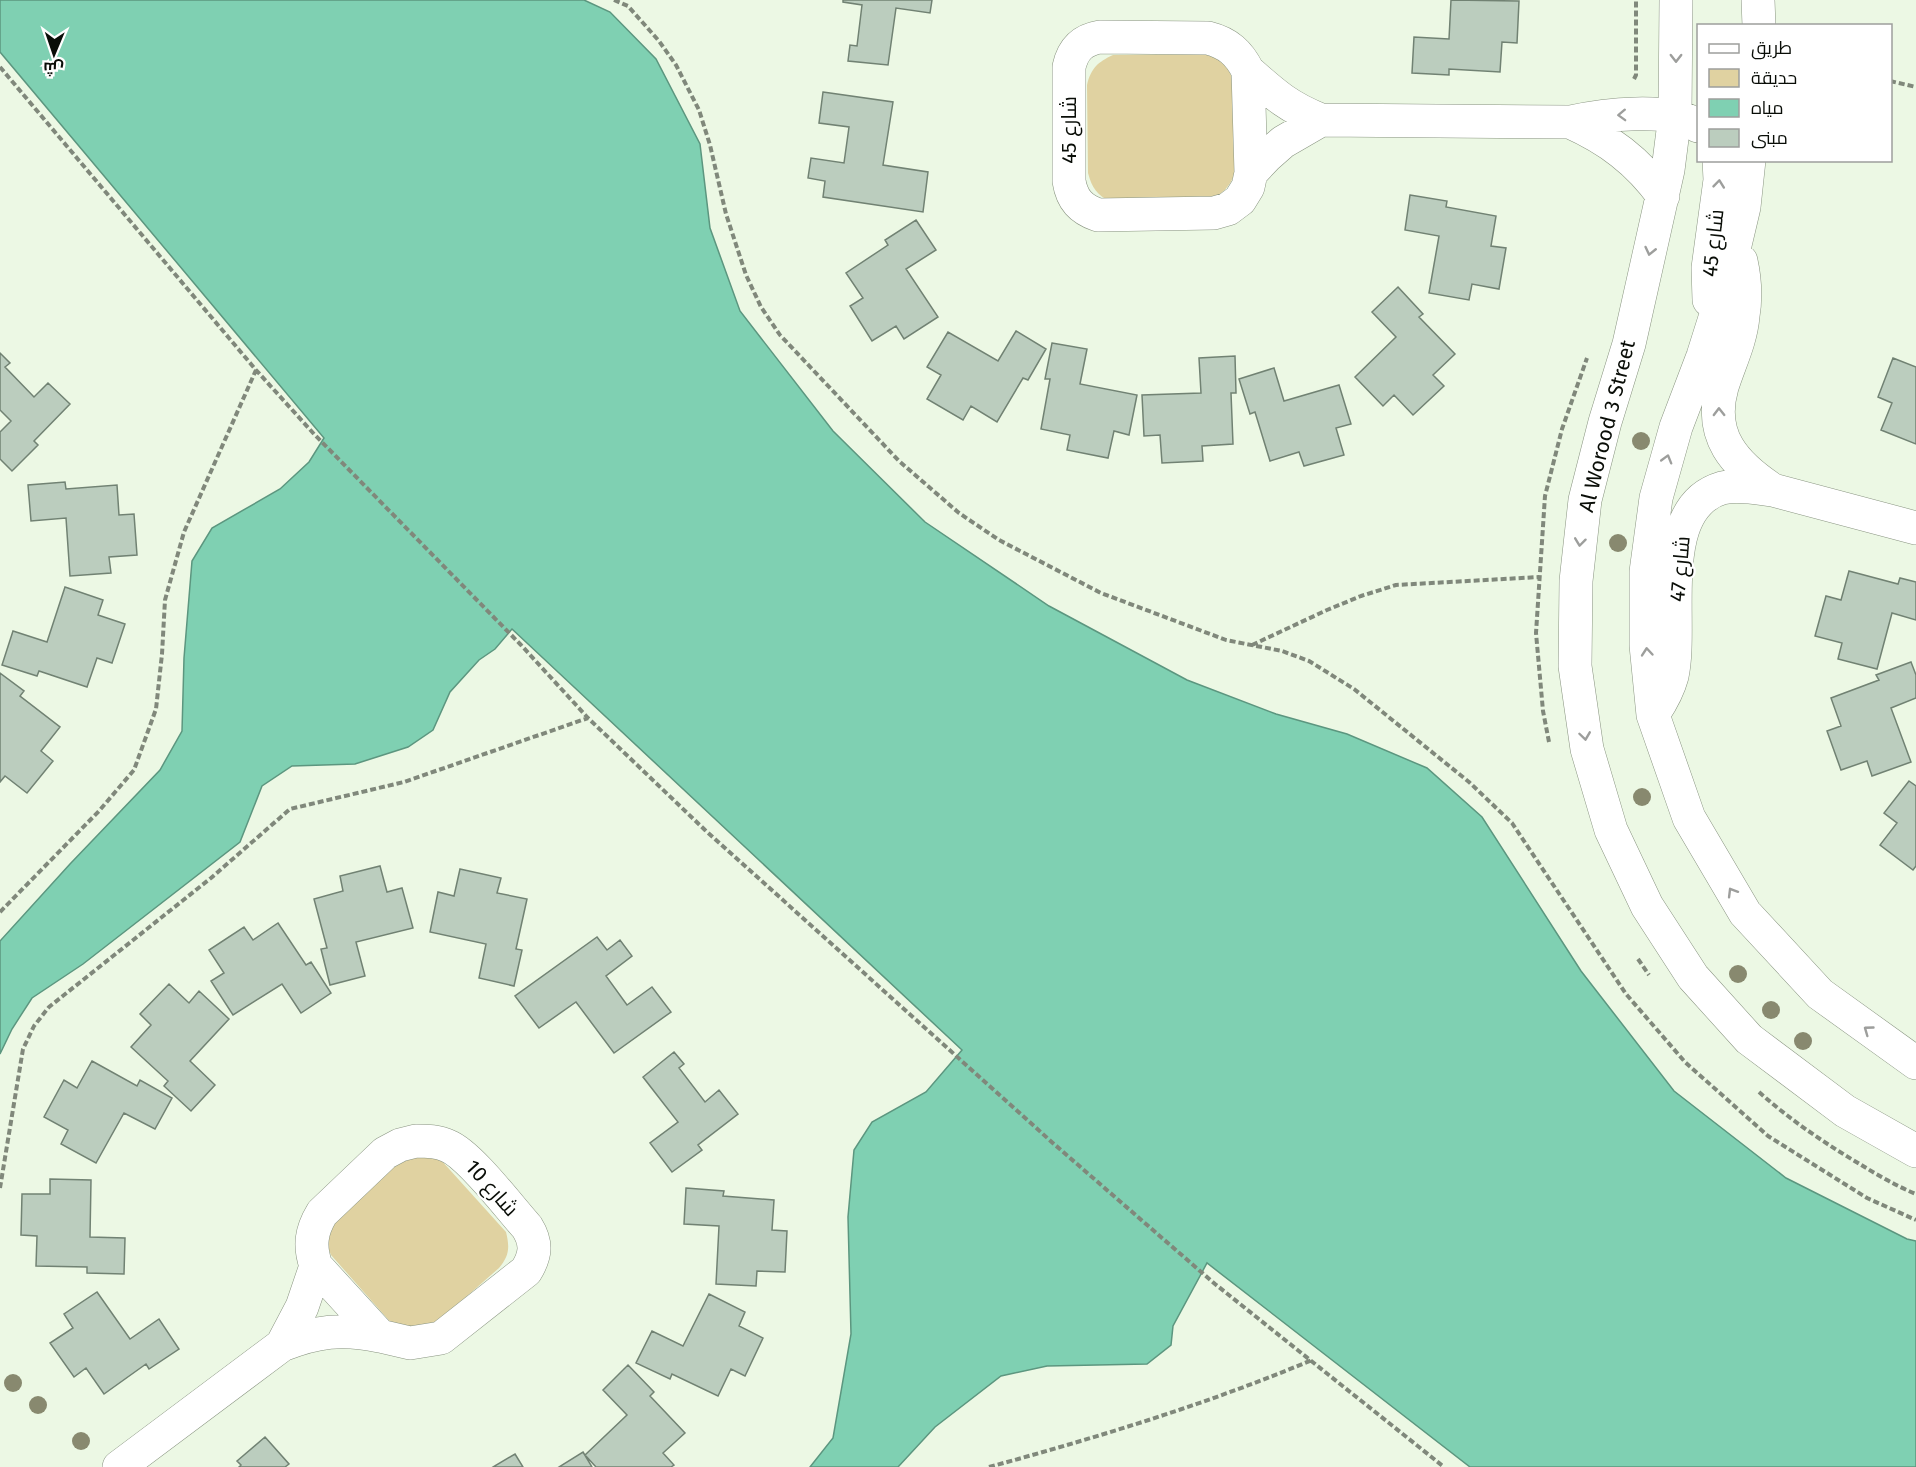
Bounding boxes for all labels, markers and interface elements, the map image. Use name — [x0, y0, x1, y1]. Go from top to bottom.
north arrow — [24, 24, 84, 84]
legend — [1697, 24, 1892, 162]
text: طريق — [1751, 37, 1792, 60]
one-way arrow — [1670, 54, 1682, 63]
text: ش — [43, 59, 64, 78]
text: حديقة — [1751, 67, 1797, 89]
street label: شارع 45 — [1056, 96, 1083, 164]
text: مياه — [1751, 97, 1784, 119]
one-way arrow — [1617, 109, 1626, 122]
text: مبنى — [1751, 127, 1788, 149]
one-way arrow — [1712, 180, 1725, 189]
street label: شارع 45 — [1697, 208, 1730, 278]
one-way arrow — [1644, 246, 1657, 256]
street label: Al Worood 3 Street — [1573, 337, 1641, 515]
one-way arrow — [1713, 407, 1725, 416]
one-way arrow — [1659, 454, 1672, 464]
street label: شارع 47 — [1664, 535, 1697, 603]
one-way arrow — [1574, 538, 1587, 547]
one-way arrow — [1641, 647, 1654, 657]
one-way arrow — [1579, 732, 1591, 741]
one-way arrow — [1728, 888, 1740, 898]
one-way arrow — [1863, 1026, 1874, 1037]
street label: شارع 10 — [459, 1154, 524, 1222]

